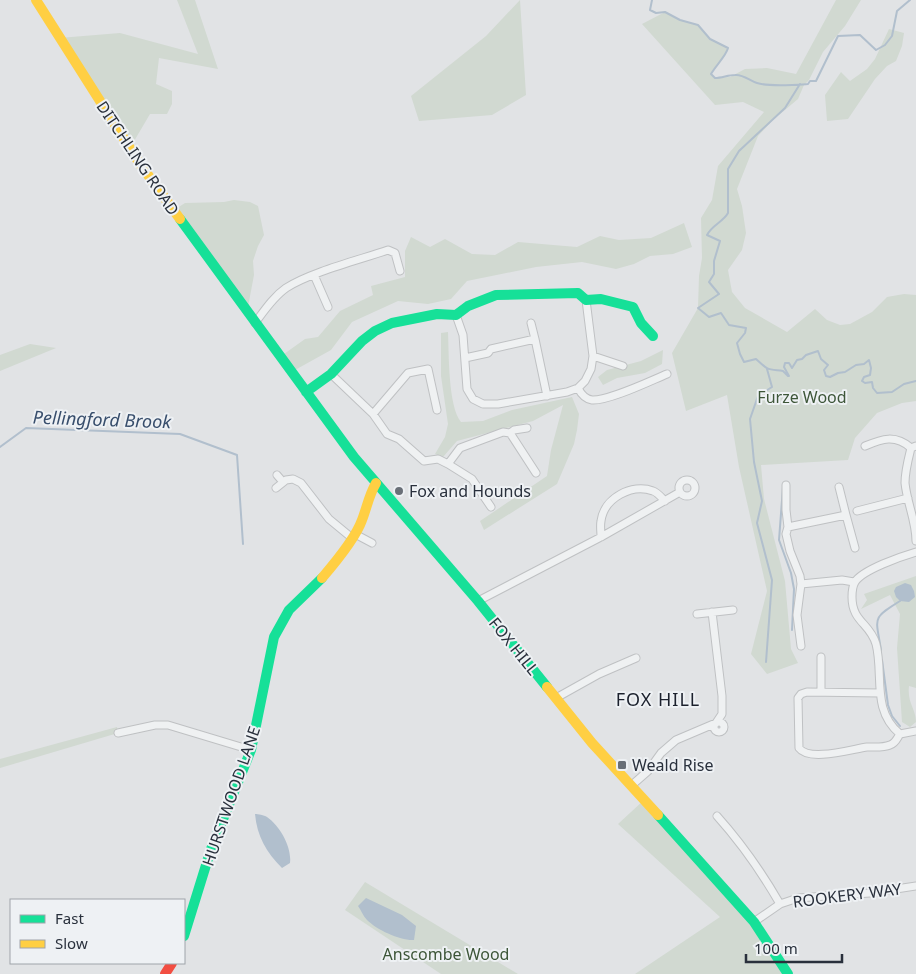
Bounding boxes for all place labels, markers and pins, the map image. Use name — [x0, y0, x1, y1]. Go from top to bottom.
place label: Fox and Hounds — [409, 480, 531, 502]
marker: Fox and Hounds — [393, 485, 405, 497]
place label: Weald Rise — [632, 754, 713, 776]
marker: Weald Rise — [616, 759, 628, 771]

